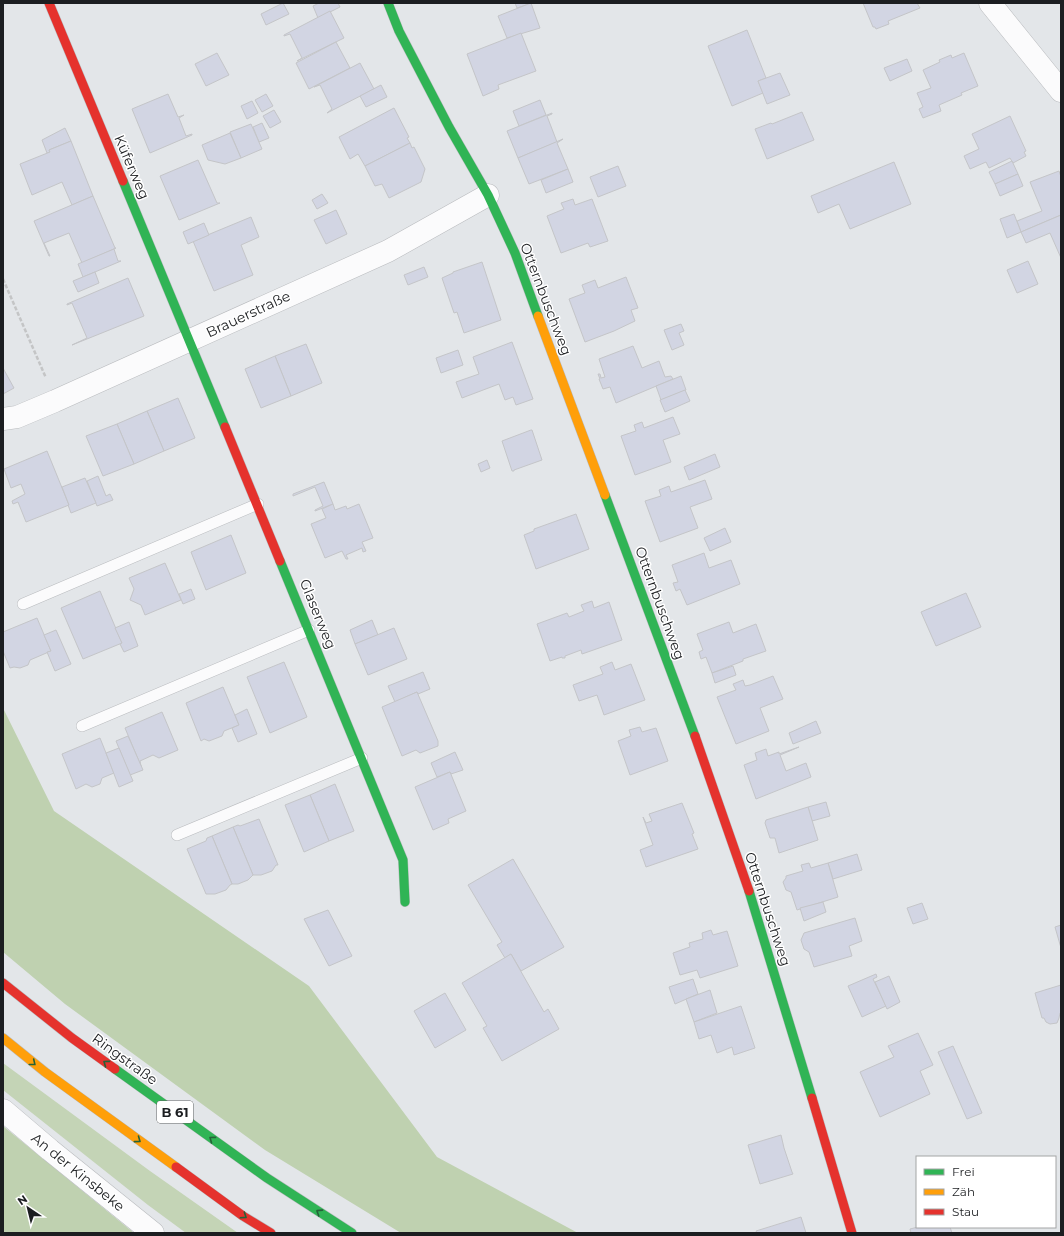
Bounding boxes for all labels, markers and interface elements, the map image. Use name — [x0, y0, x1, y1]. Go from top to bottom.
street label: Küferweg — [110, 132, 154, 202]
street label: Otternbuschweg — [516, 240, 576, 358]
street label: Brauerstraße — [203, 287, 293, 341]
street label: Otternbuschweg — [631, 544, 689, 662]
street label: Glaserweg — [296, 576, 340, 652]
street label: Otternbuschweg — [741, 850, 795, 968]
street label: Ringstraße — [89, 1029, 161, 1089]
one-way arrow — [29, 1058, 36, 1065]
one-way arrow — [104, 1061, 111, 1068]
road number: B 61 — [157, 1101, 193, 1123]
street label: An der Kinsbeke — [28, 1129, 128, 1215]
one-way arrow — [134, 1135, 141, 1142]
one-way arrow — [209, 1136, 216, 1144]
legend — [916, 1156, 1056, 1228]
text: Frei — [952, 1164, 975, 1179]
text: Zäh — [952, 1184, 975, 1199]
north arrow — [8, 1188, 48, 1228]
text: N — [15, 1192, 30, 1208]
text: Stau — [952, 1204, 979, 1219]
one-way arrow — [316, 1209, 323, 1217]
one-way arrow — [240, 1211, 247, 1219]

